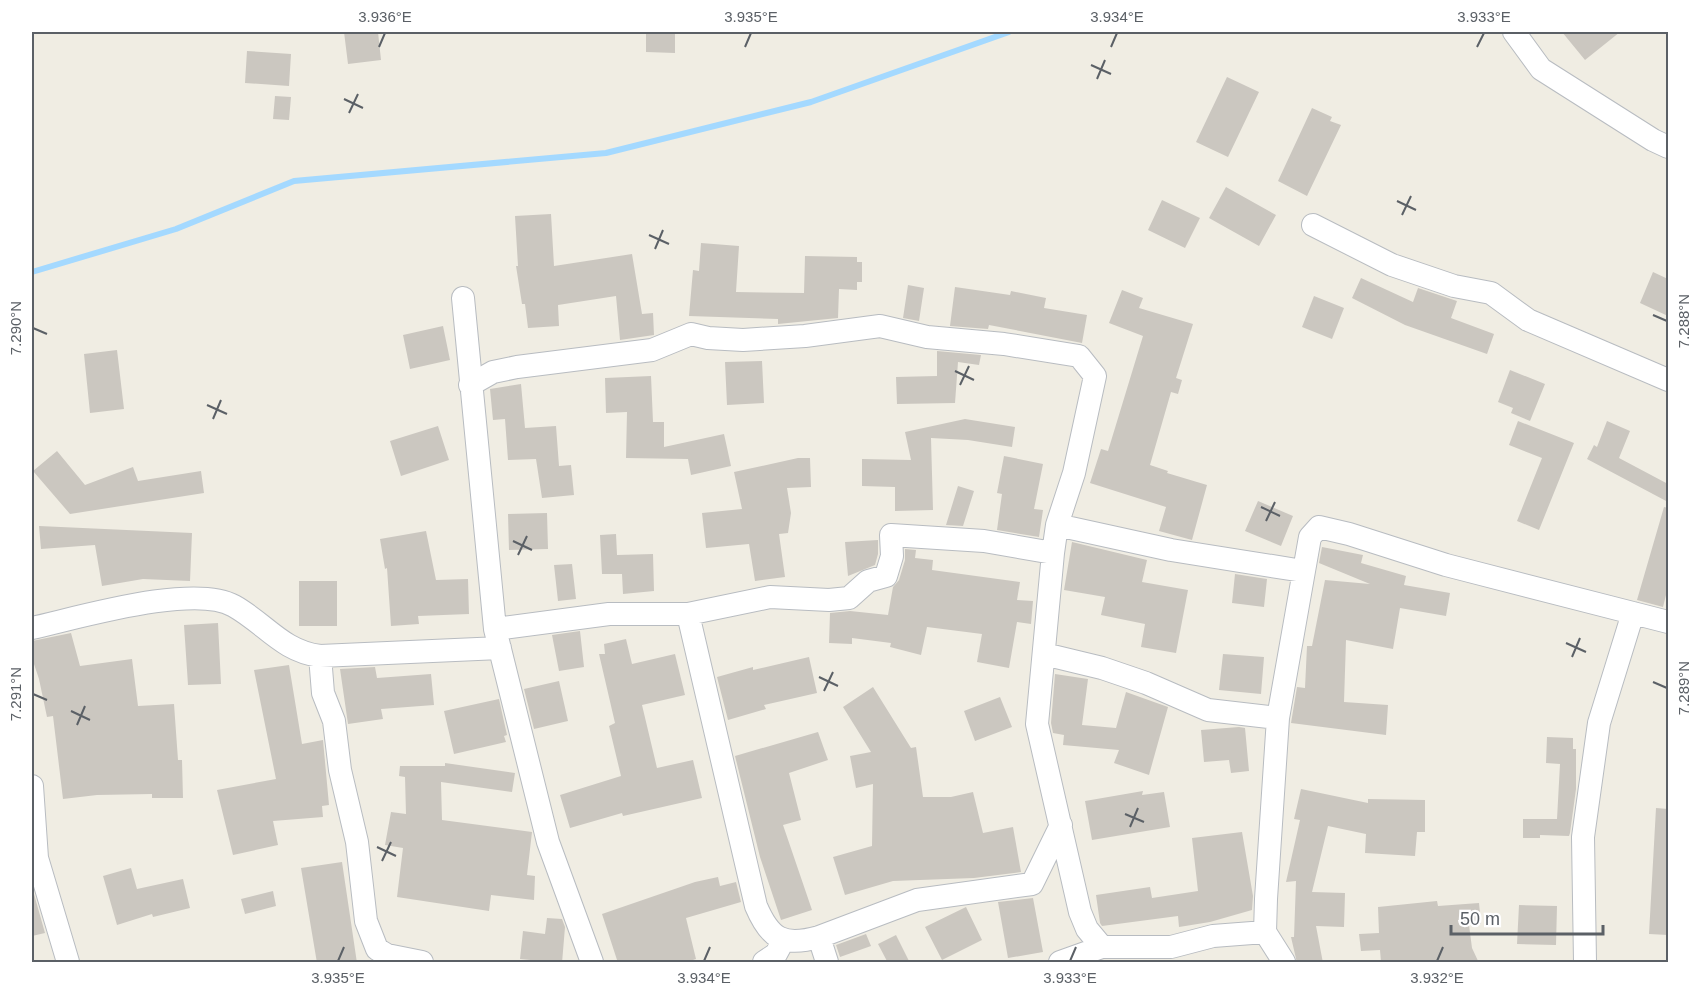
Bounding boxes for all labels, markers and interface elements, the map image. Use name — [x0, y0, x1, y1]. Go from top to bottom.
text: 3.936°E — [358, 8, 412, 25]
text: 3.935°E — [724, 8, 778, 25]
text: 3.934°E — [1090, 8, 1144, 25]
text: 3.933°E — [1457, 8, 1511, 25]
text: 7.288°N — [1675, 294, 1692, 348]
text: 7.290°N — [7, 301, 24, 355]
text: 7.289°N — [1675, 661, 1692, 715]
text: 7.291°N — [7, 667, 24, 721]
scale bar — [1451, 898, 1602, 936]
text: 50 m — [1460, 909, 1500, 929]
text: 3.935°E — [311, 969, 365, 986]
text: 3.934°E — [677, 969, 731, 986]
text: 3.933°E — [1043, 969, 1097, 986]
text: 3.932°E — [1410, 969, 1464, 986]

